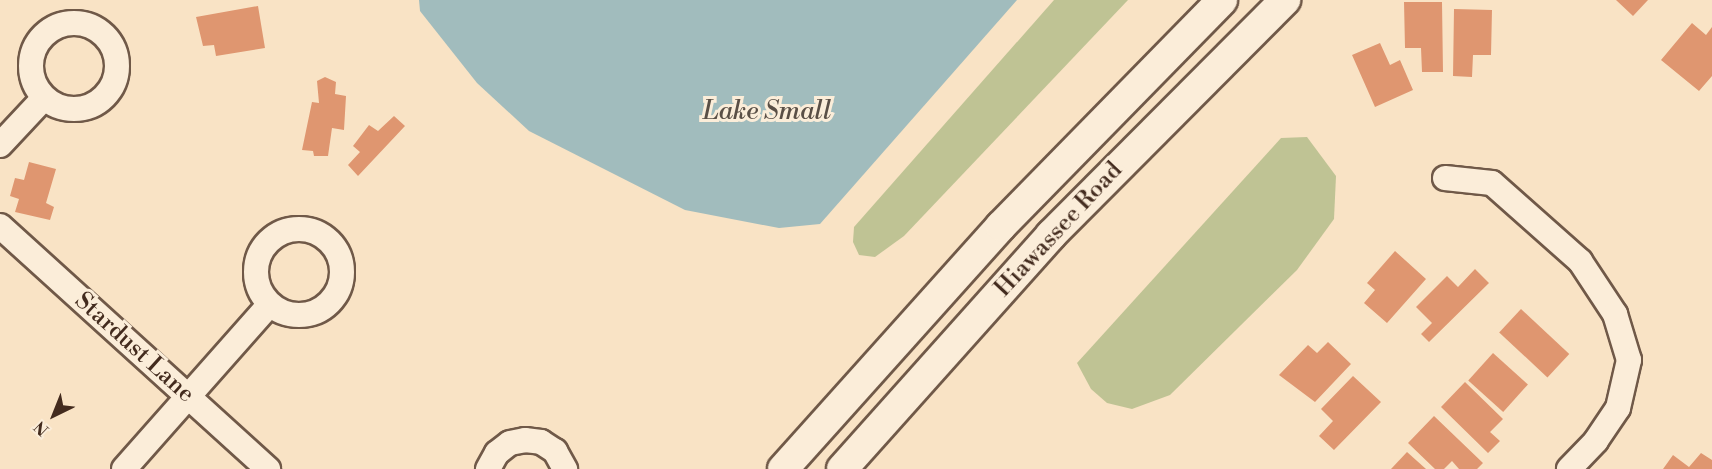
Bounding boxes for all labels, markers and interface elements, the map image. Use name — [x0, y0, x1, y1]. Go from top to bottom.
water label: Lake Small — [703, 96, 831, 128]
street label: Hiawassee Road — [989, 157, 1129, 303]
street label: Stardust Lane — [68, 287, 200, 409]
north arrow — [24, 385, 84, 445]
text: N — [30, 417, 53, 440]

